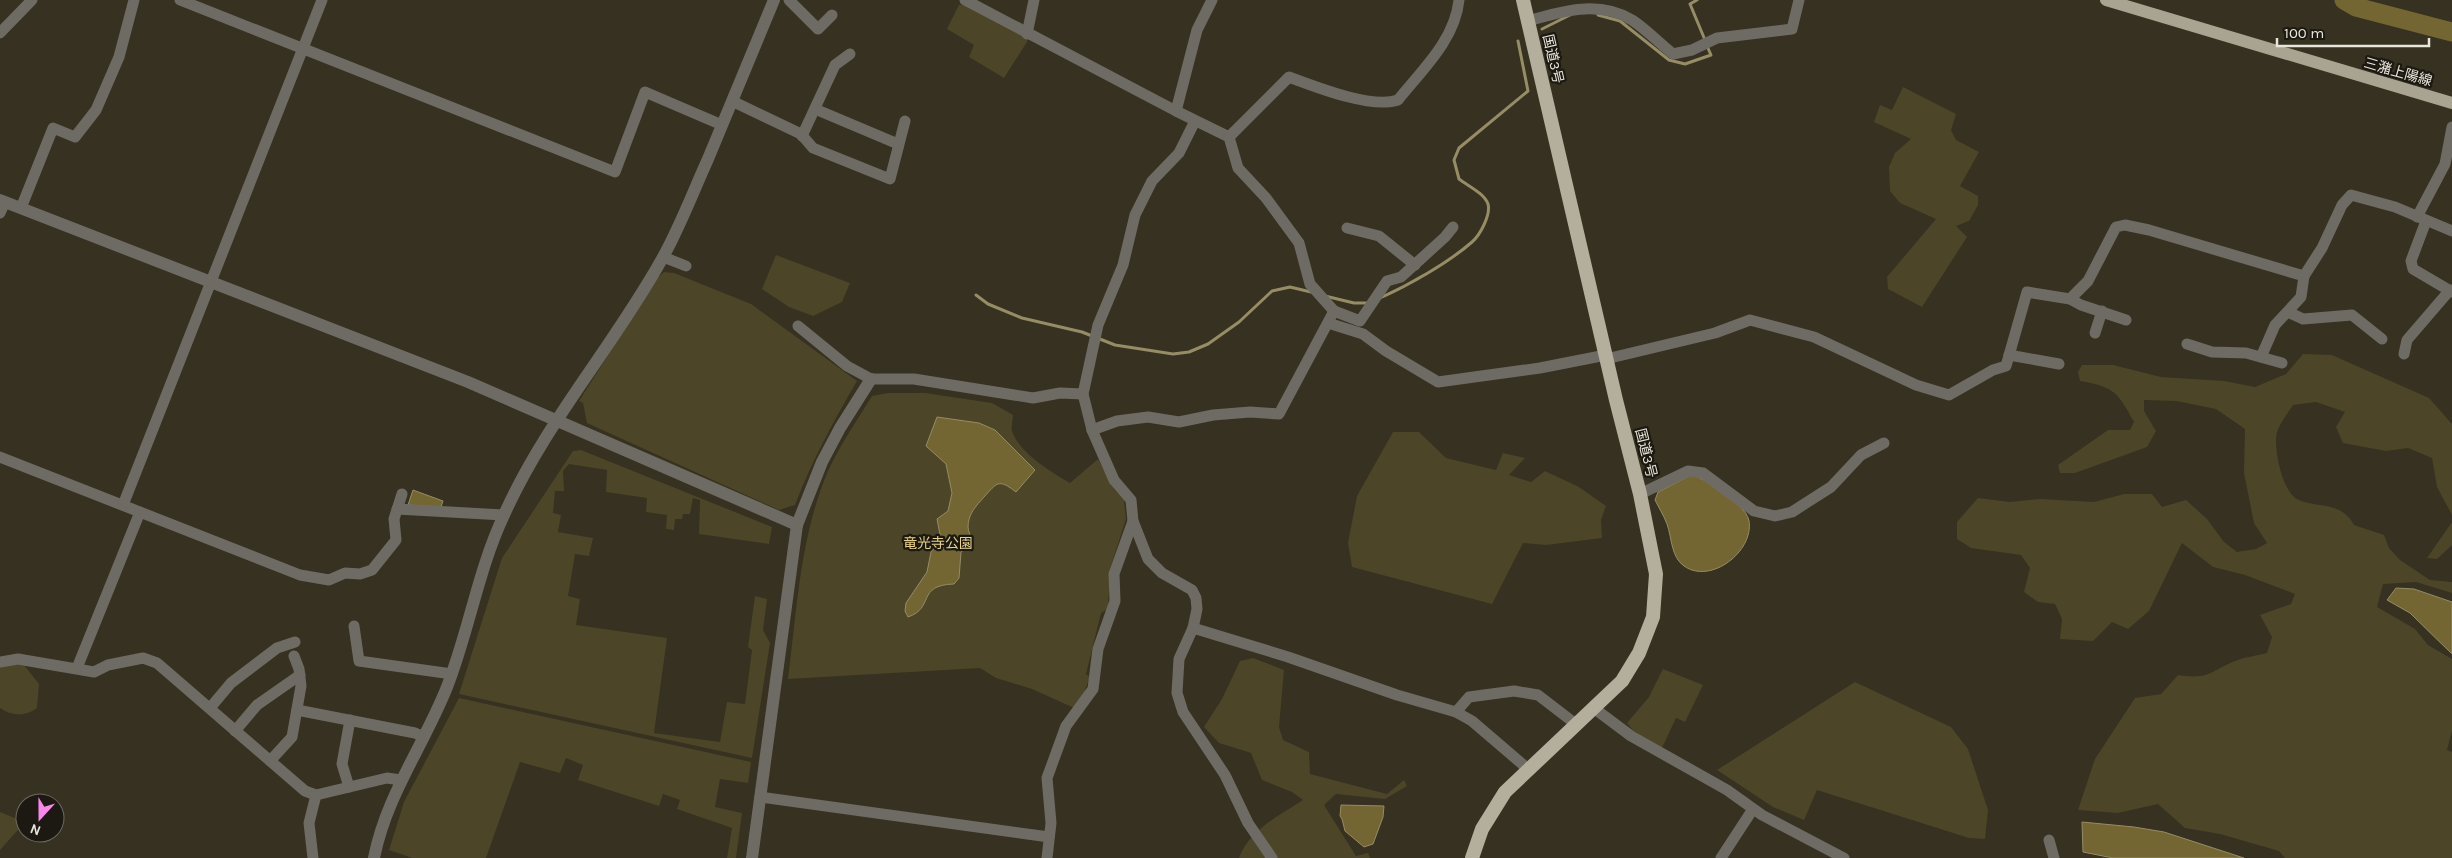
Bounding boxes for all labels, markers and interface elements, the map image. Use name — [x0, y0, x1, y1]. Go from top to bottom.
scale bar — [2277, 15, 2430, 47]
text: 100 m — [2284, 24, 2324, 42]
street label: 国道3号 — [1539, 33, 1567, 85]
street label: 三潴上陽線 — [2362, 54, 2434, 90]
street label: 国道3号 — [1632, 427, 1660, 479]
park label: 竜光寺公園 — [903, 535, 973, 552]
north arrow — [15, 793, 65, 843]
text: N — [28, 820, 43, 839]

